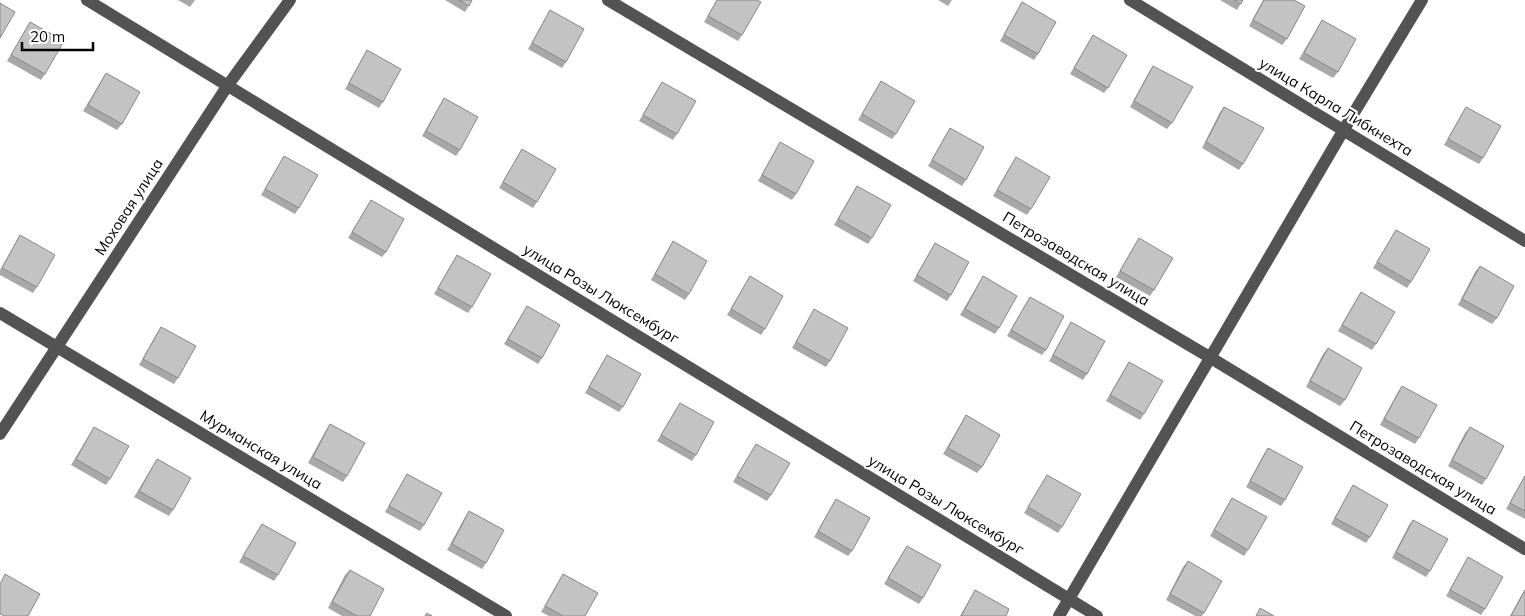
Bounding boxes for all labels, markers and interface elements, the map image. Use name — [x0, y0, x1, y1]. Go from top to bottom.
scale bar — [22, 20, 94, 52]
text: 20 m — [30, 27, 65, 46]
street label: улица Карла Либкнехта — [1256, 53, 1417, 160]
street label: Моховая улица — [90, 155, 167, 259]
street label: Петрозаводская улица — [999, 207, 1153, 310]
street label: улица Розы Люксембург — [520, 239, 683, 348]
street label: Мурманская улица — [197, 406, 326, 494]
street label: Петрозаводская улица — [1346, 416, 1500, 519]
street label: улица Розы Люксембург — [865, 450, 1028, 559]

